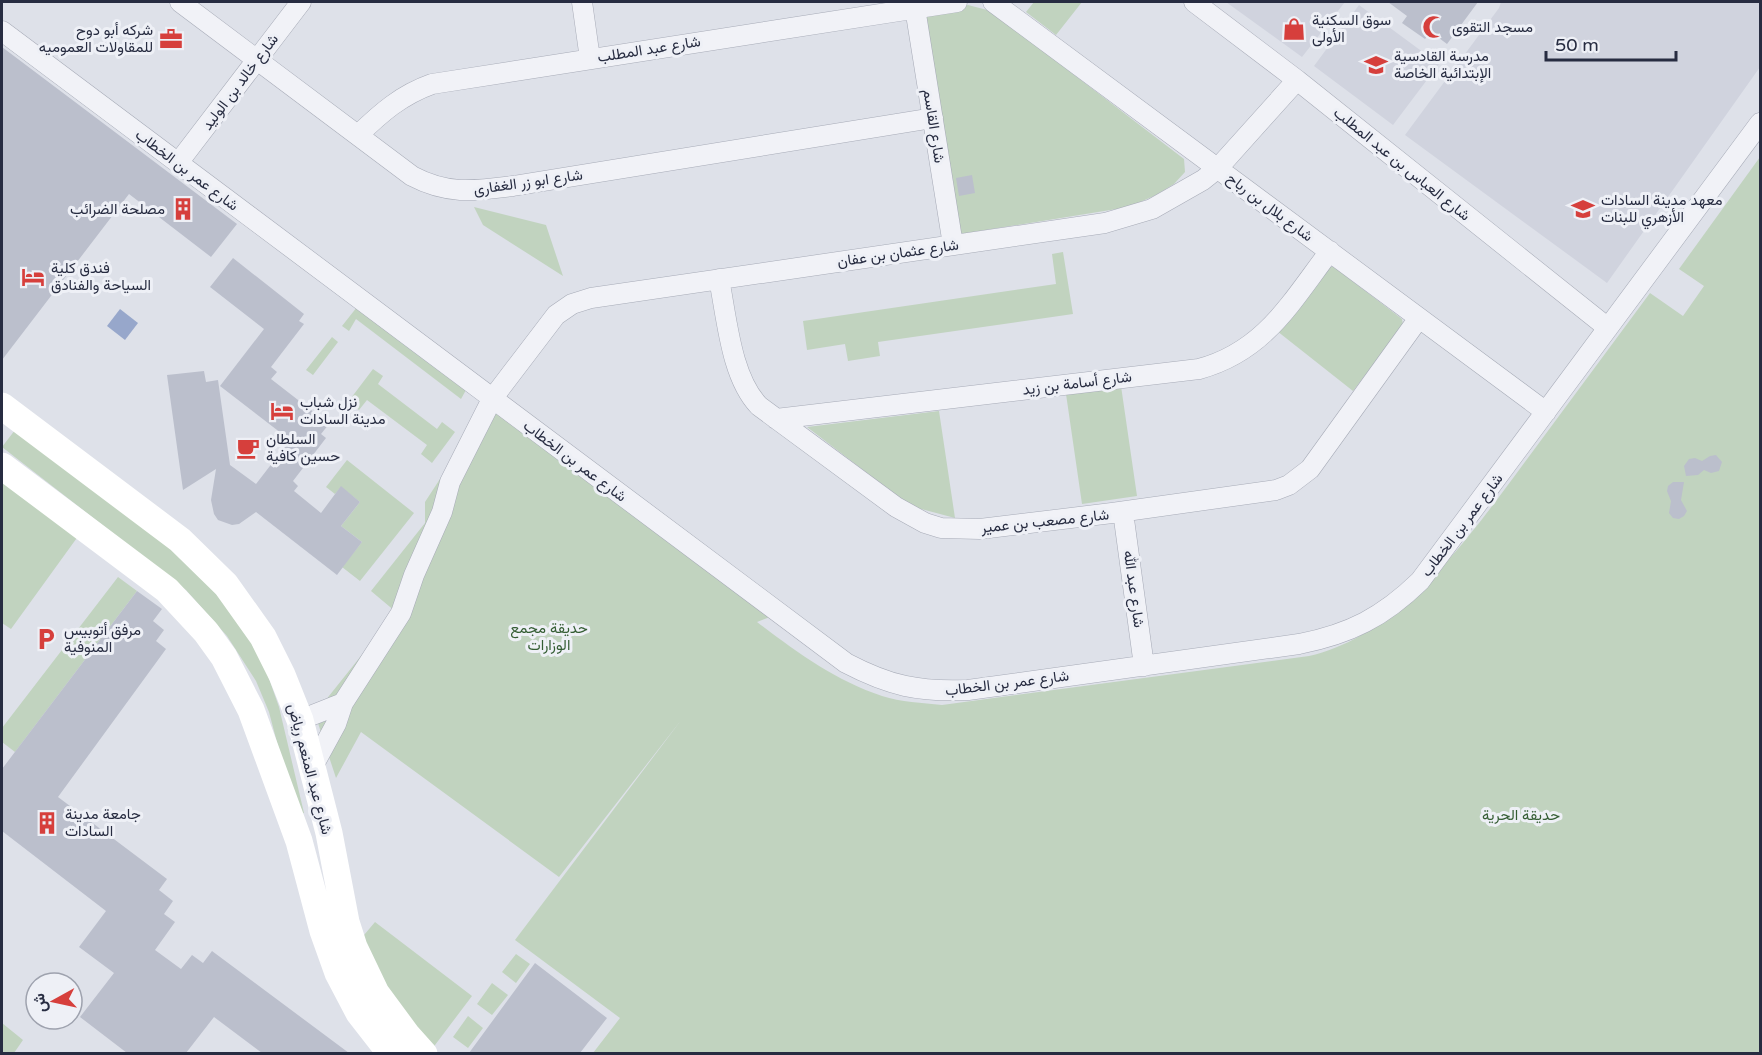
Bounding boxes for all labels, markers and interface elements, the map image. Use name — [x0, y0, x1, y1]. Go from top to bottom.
place label: سوق السكنية الأولى — [1312, 11, 1391, 47]
mosque icon: مسجد التقوى — [1421, 14, 1447, 40]
shop icon: سوق السكنية الأولى — [1281, 16, 1307, 42]
place label: مسجد التقوى — [1452, 18, 1533, 37]
place label: شركه أبو دوح للمقاولات العموميه — [39, 21, 153, 56]
scale bar — [1546, 24, 1676, 62]
office icon: شركه أبو دوح للمقاولات العموميه — [158, 26, 184, 52]
street label: شارع خالد بن الوليد — [198, 30, 284, 135]
street label: شارع عبد المطلب — [596, 32, 702, 68]
text: 50 m — [1555, 34, 1599, 56]
place label: مدرسة القادسية الإبتدائية الخاصة — [1394, 47, 1491, 83]
school or university icon: مدرسة القادسية الإبتدائية الخاصة — [1363, 52, 1389, 78]
street label: شارع القاسم — [917, 88, 949, 165]
street label: شارع العباس بن عبد المطلب — [1329, 103, 1474, 226]
street label: شارع عمر بن الخطاب — [131, 125, 242, 216]
street label: شارع ابو زر الغفارى — [472, 165, 584, 201]
street label: شارع بلال بن رباح — [1222, 169, 1317, 247]
place label: معهد مدينة السادات الأزهري للبنات — [1601, 191, 1722, 230]
building icon: مصلحة الضرائب — [170, 196, 196, 222]
school or university icon: معهد مدينة السادات الأزهري للبنات — [1570, 196, 1596, 222]
place label: مصلحة الضرائب — [70, 200, 165, 218]
street label: شارع عثمان بن عفان — [836, 236, 960, 272]
place label: فندق كلية السياحة والفنادق — [51, 259, 151, 294]
hotel icon: فندق كلية السياحة والفنادق — [20, 264, 46, 290]
street label: شارع أسامة بن زيد — [1021, 367, 1133, 401]
place label: نزل شباب مدينة السادات — [300, 393, 386, 428]
hotel icon: نزل شباب مدينة السادات — [269, 398, 295, 424]
street label: شارع عمر بن الخطاب — [519, 416, 630, 507]
place label: السلطان حسين كافية — [266, 430, 340, 466]
cafe icon: السلطان حسين كافية — [235, 435, 261, 461]
street label: شارع عمر بن الخطاب — [1417, 470, 1508, 581]
street label: شارع مصعب بن عمير — [979, 505, 1110, 539]
street label: شارع عبد الله — [1118, 549, 1148, 629]
park label: حديقة مجمع الوزارات — [510, 619, 588, 654]
place label: مرفق أتوبيس المنوفية — [64, 621, 141, 656]
parking icon: مرفق أتوبيس المنوفية — [33, 626, 59, 652]
street label: شارع عمر بن الخطاب — [944, 666, 1070, 702]
street label: شارع عبد المنعم رياض — [282, 702, 336, 837]
place label: جامعة مدينة السادات — [65, 805, 141, 840]
park label: حديقة الحرية — [1482, 806, 1560, 824]
building icon: جامعة مدينة السادات — [34, 810, 60, 836]
north arrow — [24, 971, 84, 1031]
text: ش — [29, 992, 51, 1014]

